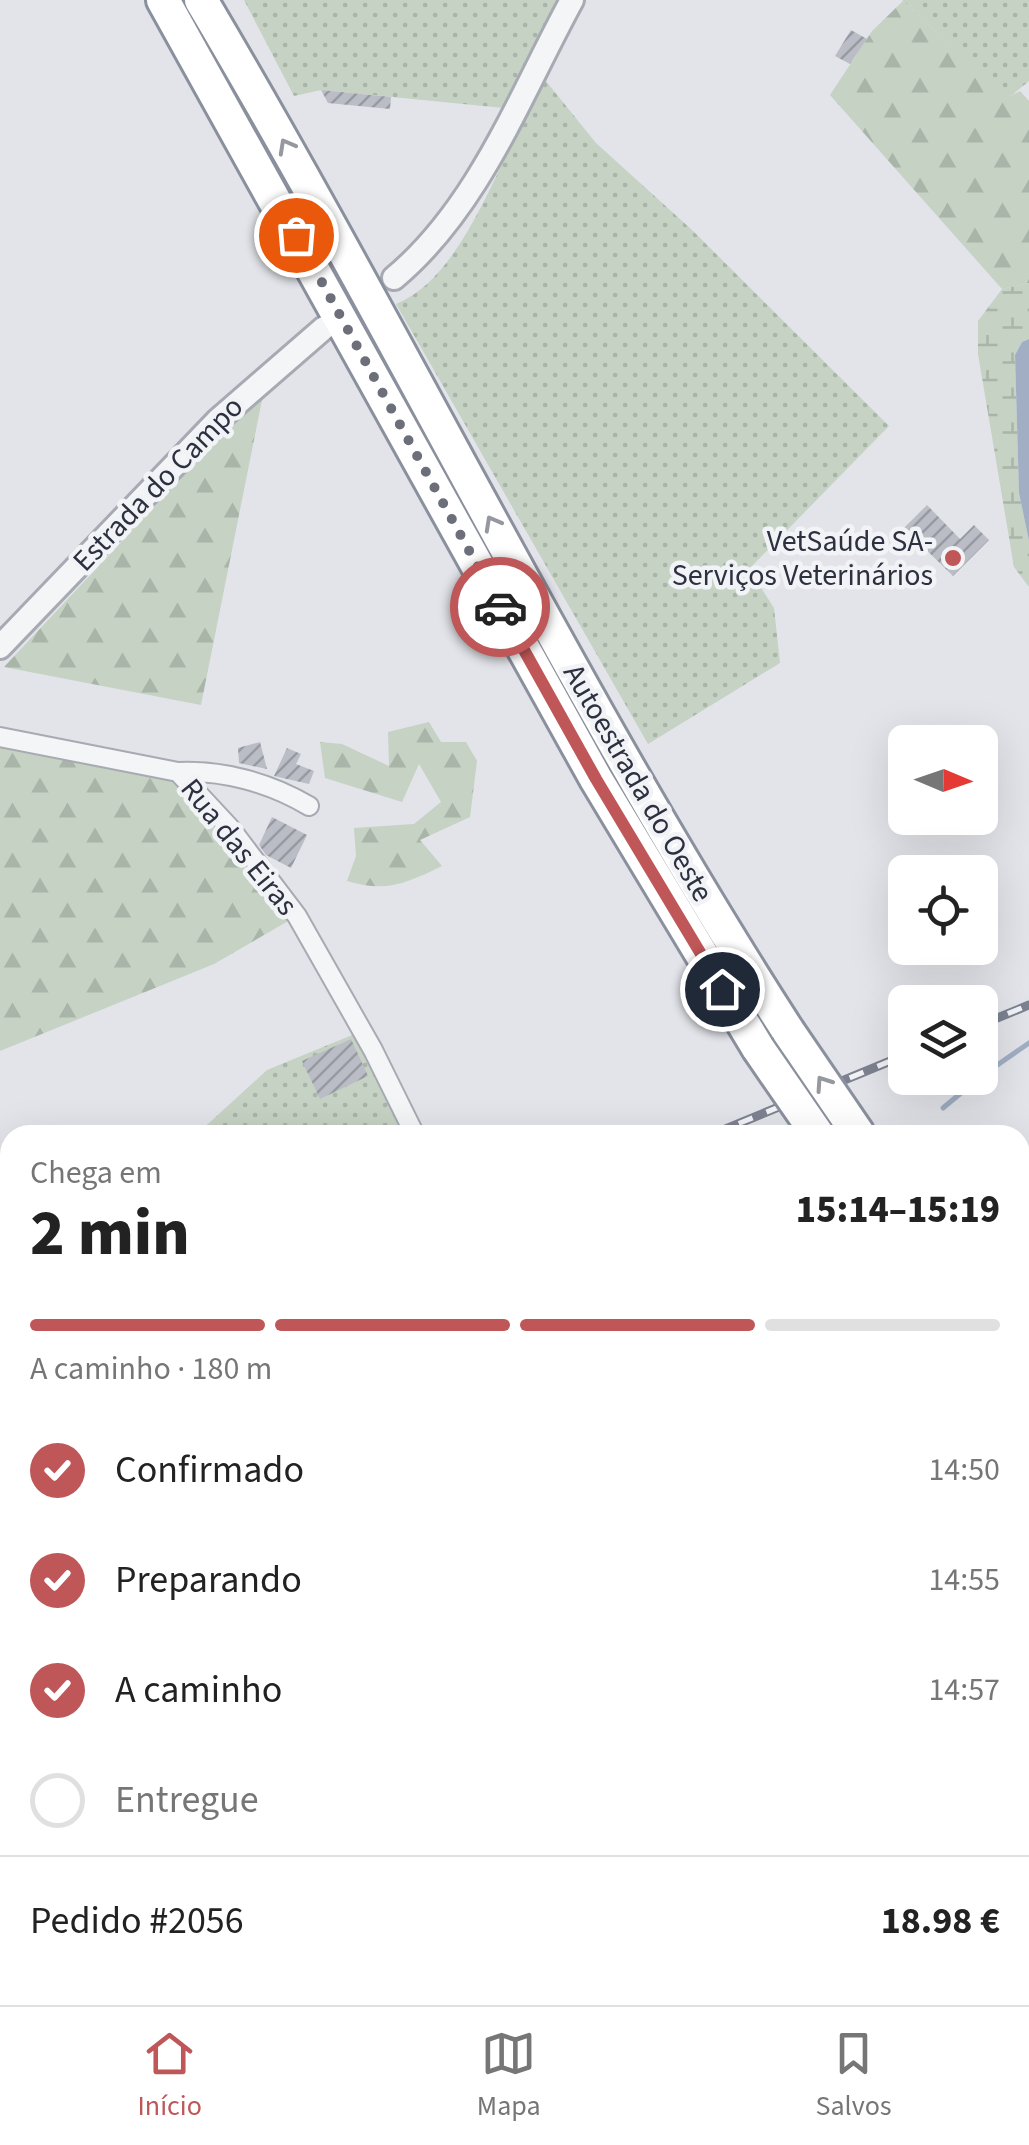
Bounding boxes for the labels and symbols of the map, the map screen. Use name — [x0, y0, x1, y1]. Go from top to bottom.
one-way arrow — [278, 139, 298, 157]
pin — [254, 193, 339, 278]
street label: Estrada do Campo — [63, 387, 253, 581]
one-way arrow — [485, 516, 505, 534]
place label: VetSaúde SA- Serviços Veterinários — [672, 520, 933, 597]
marker: VetSaúde SA- Serviços Veterinários — [942, 547, 964, 569]
courier — [450, 557, 550, 657]
street label: Autoestrada do Oeste — [552, 656, 724, 910]
north arrow — [888, 725, 998, 835]
street label: Rua das Eiras — [170, 769, 308, 925]
pin — [680, 947, 765, 1032]
one-way arrow — [817, 1075, 835, 1094]

